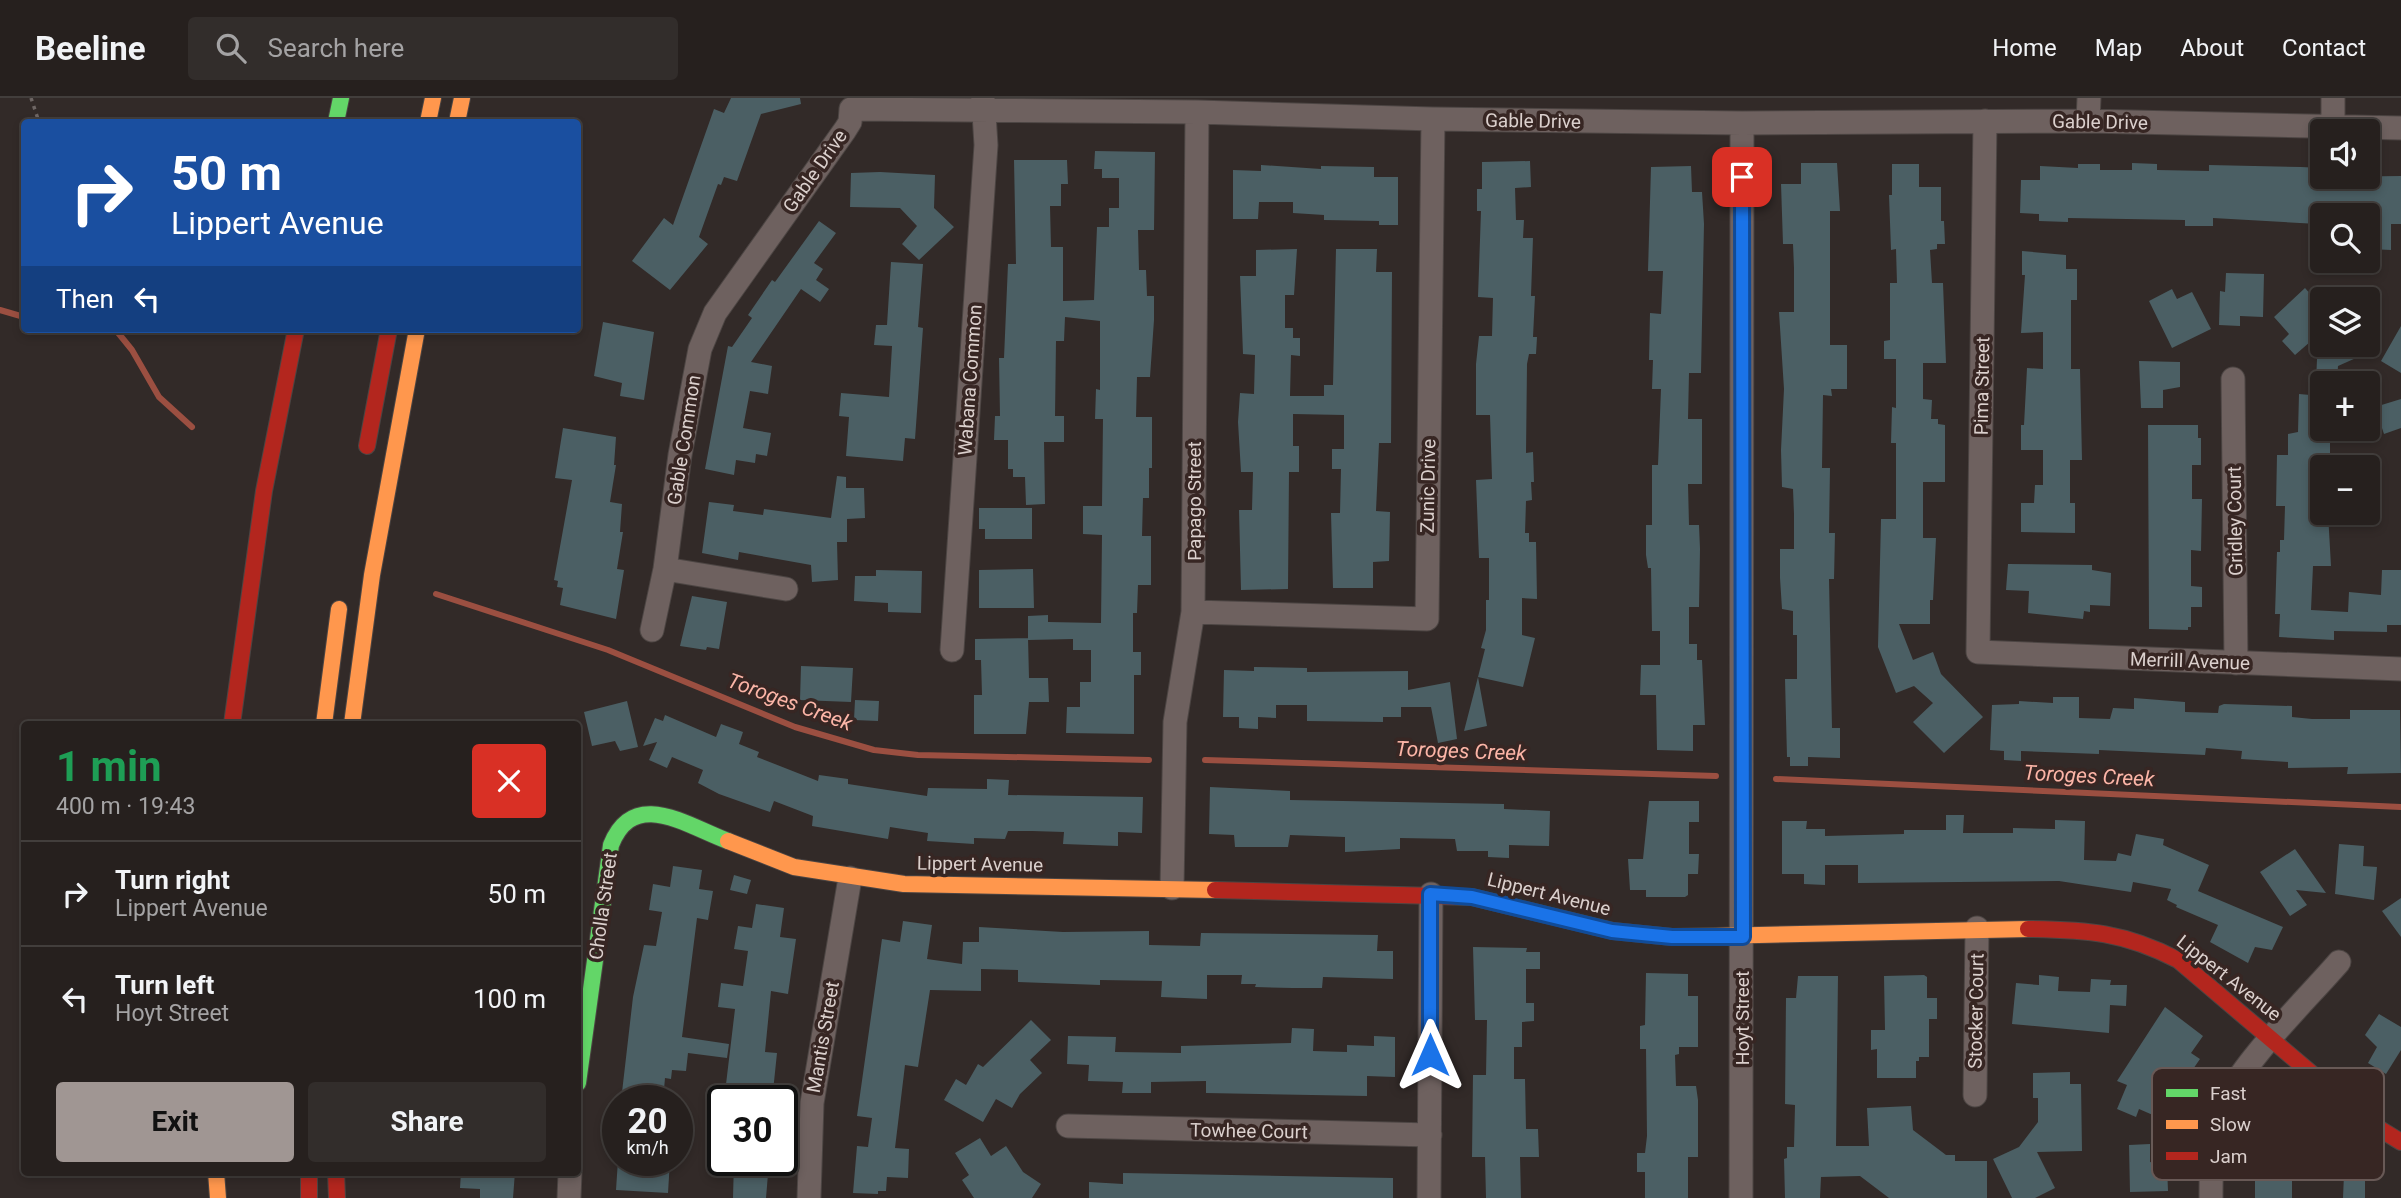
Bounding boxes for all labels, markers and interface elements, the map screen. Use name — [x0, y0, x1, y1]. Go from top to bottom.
search box — [188, 17, 678, 80]
text: Beeline — [35, 29, 146, 68]
icon: search — [212, 29, 250, 67]
text: Search here — [268, 33, 404, 63]
text: Home — [1992, 34, 2057, 62]
text: Map — [2095, 34, 2142, 62]
text: About — [2180, 34, 2244, 62]
text: Contact — [2282, 34, 2366, 62]
street label: Gable Drive — [1485, 109, 1581, 133]
street label: Gable Drive — [2052, 110, 2148, 134]
map controls — [2310, 119, 2380, 525]
button: sound — [2310, 119, 2380, 189]
street label: Gable Drive — [778, 125, 852, 217]
text: 50 m — [171, 145, 282, 202]
icon: right — [56, 147, 147, 238]
pin — [1712, 147, 1772, 207]
icon: arrive — [1723, 158, 1761, 196]
button: search — [2310, 203, 2380, 273]
text: Lippert Avenue — [171, 204, 384, 242]
icon: left — [128, 280, 166, 318]
text: Then — [56, 284, 114, 314]
button: layers — [2310, 287, 2380, 357]
street label: Wabana Common — [953, 304, 987, 456]
street label: Pima Street — [1970, 337, 1994, 435]
button: + — [2310, 371, 2380, 441]
street label: Gable Common — [662, 373, 706, 507]
street label: Zunic Drive — [1416, 439, 1440, 533]
street label: Papago Street — [1183, 441, 1206, 561]
button: − — [2310, 455, 2380, 525]
street label: Gridley Court — [2223, 466, 2247, 576]
street label: Merrill Avenue — [2130, 647, 2250, 675]
water label: Toroges Creek — [724, 668, 856, 736]
water label: Toroges Creek — [1395, 737, 1527, 765]
text: 1 min — [56, 742, 162, 791]
button: close — [472, 744, 546, 818]
water label: Toroges Creek — [2023, 761, 2156, 791]
text: 400 m · 19:43 — [56, 793, 195, 820]
street label: Cholla Street — [584, 851, 622, 961]
street label: Lippert Avenue — [917, 851, 1043, 877]
text: Turn right — [115, 865, 230, 895]
street label: Lippert Avenue — [1485, 868, 1613, 920]
icon: right — [56, 875, 94, 913]
text: 50 m — [488, 879, 546, 909]
text: Lippert Avenue — [115, 895, 268, 922]
street label: Lippert Avenue — [2172, 930, 2286, 1026]
street label: Stocker Court — [1963, 953, 1989, 1069]
text: Turn left — [115, 970, 214, 1000]
street label: Hoyt Street — [1731, 971, 1754, 1065]
street label: Mantis Street — [802, 979, 844, 1095]
icon: left — [56, 980, 94, 1018]
text: 100 m — [473, 984, 546, 1014]
text: Hoyt Street — [115, 1000, 229, 1027]
position arrow — [1393, 1018, 1467, 1092]
legend — [2152, 1068, 2384, 1180]
button: Exit — [56, 1082, 294, 1162]
button: Share — [308, 1082, 546, 1162]
text: Fast — [2210, 1082, 2247, 1105]
speed limit sign: 30 — [707, 1085, 798, 1176]
text: 20 — [627, 1101, 668, 1142]
text: Slow — [2210, 1113, 2251, 1136]
street label: Towhee Court — [1190, 1118, 1308, 1144]
text: km/h — [626, 1137, 669, 1158]
text: Jam — [2210, 1145, 2247, 1168]

